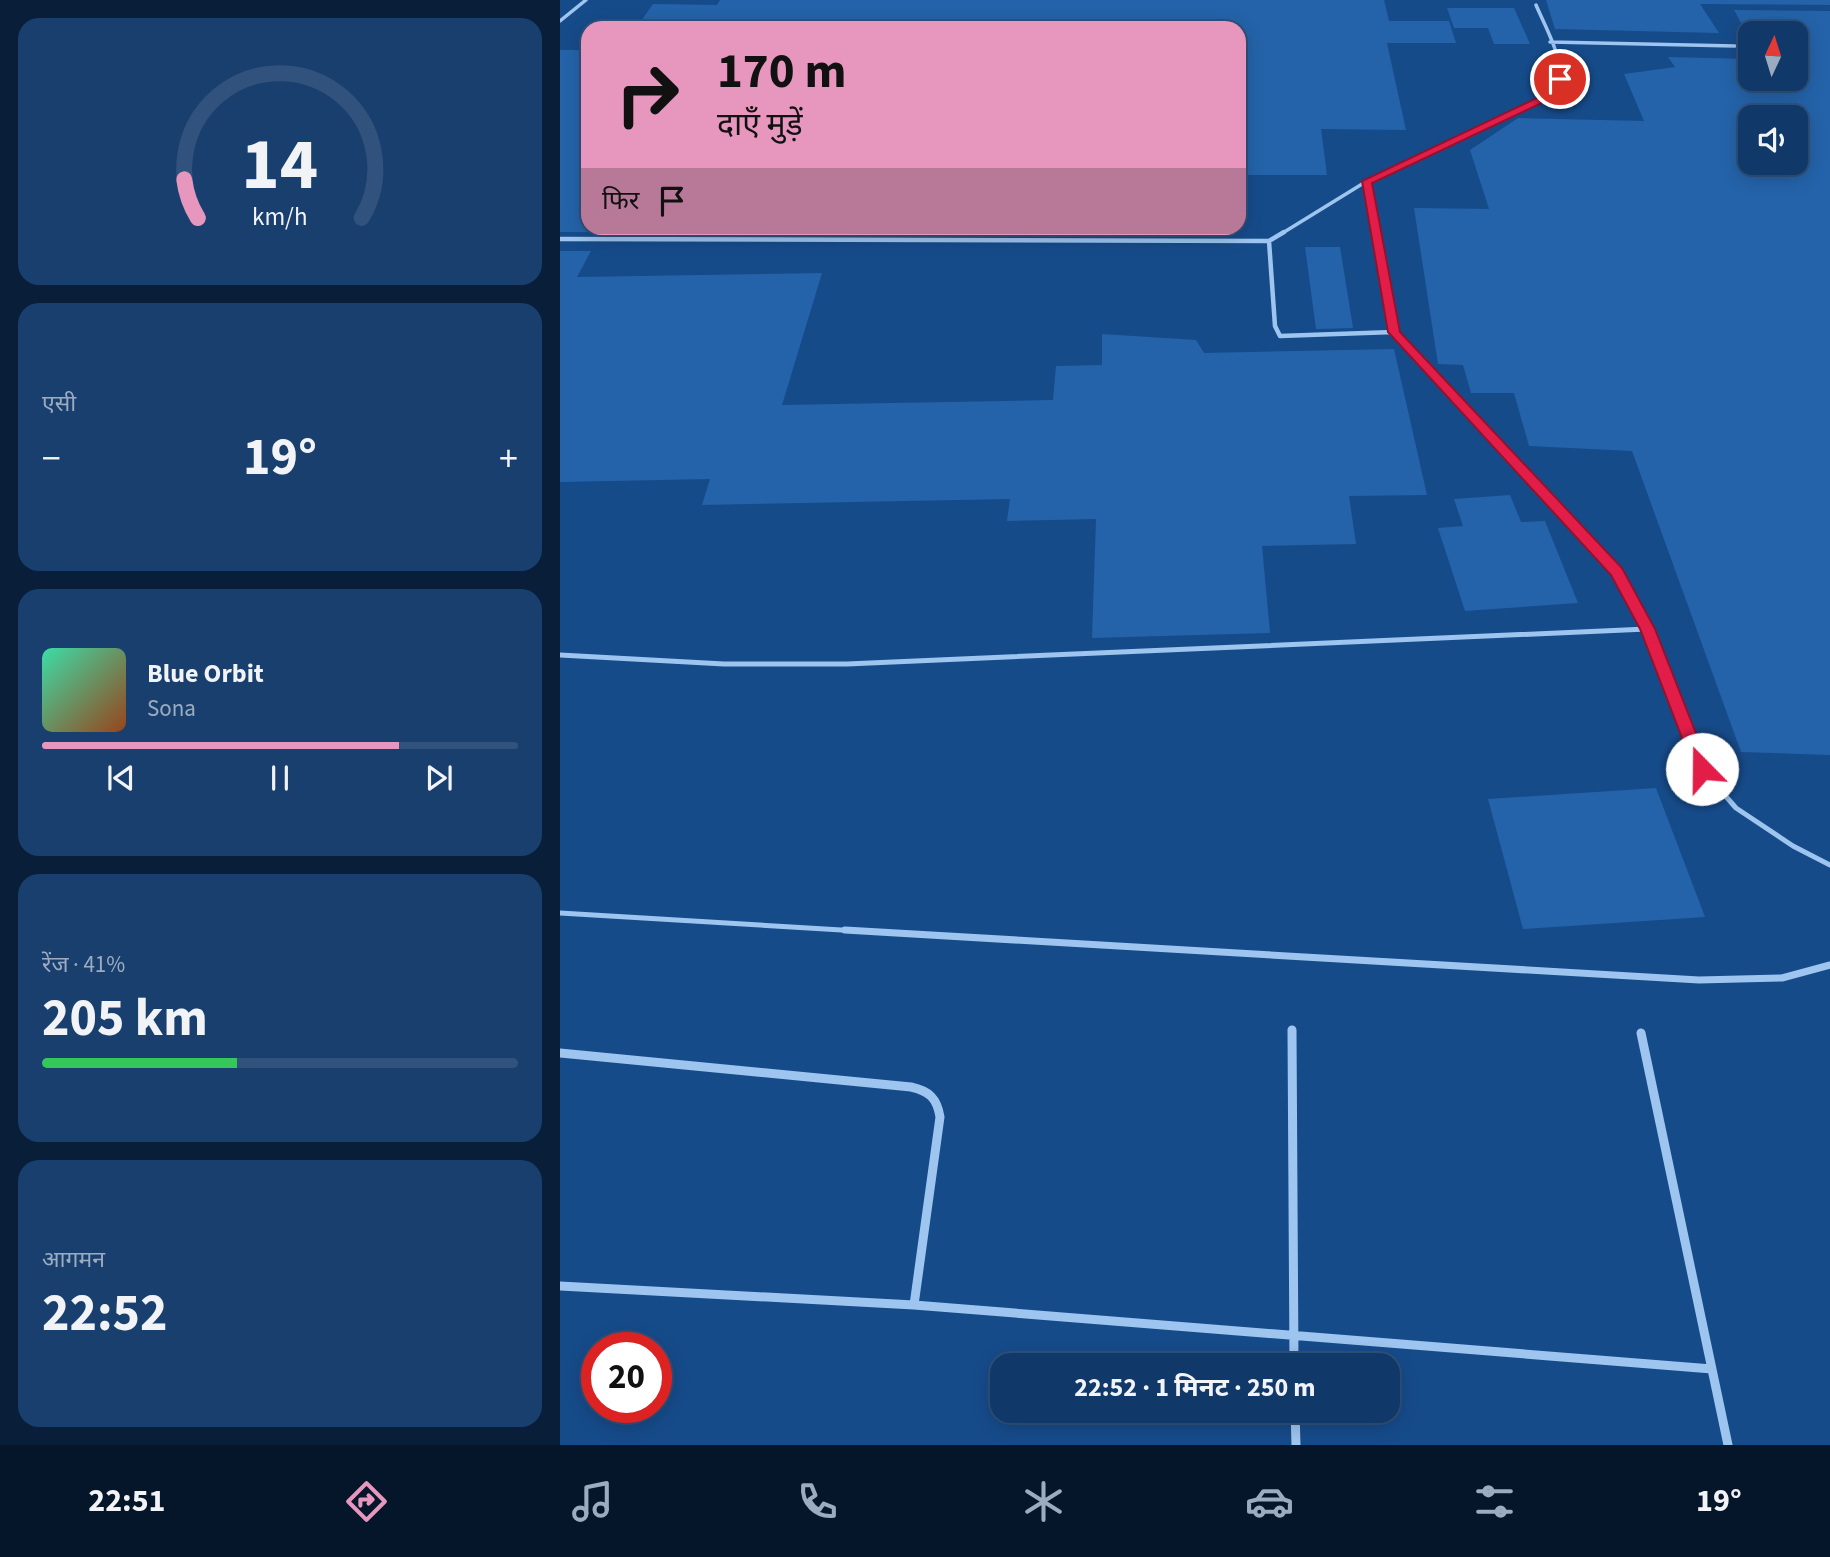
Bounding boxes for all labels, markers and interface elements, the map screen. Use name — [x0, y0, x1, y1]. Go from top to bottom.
north arrow — [1738, 21, 1808, 91]
map controls — [1738, 21, 1808, 175]
text: 170 m — [717, 37, 846, 107]
icon: right — [602, 49, 693, 140]
pin — [1530, 49, 1590, 109]
icon: arrive — [1541, 60, 1579, 98]
text: दाएँ मुड़ें — [717, 102, 803, 148]
button: sound — [1738, 105, 1808, 175]
text: 14 — [242, 113, 318, 217]
text: फिर — [602, 182, 639, 219]
icon: arrive — [653, 182, 691, 220]
text: km/h — [252, 199, 308, 235]
text: एसी — [42, 387, 76, 420]
text: 19° — [243, 421, 317, 495]
text: − — [42, 432, 61, 486]
text: + — [499, 432, 518, 486]
text: Blue Orbit — [147, 655, 264, 692]
text: Sona — [147, 692, 196, 725]
position arrow — [1665, 732, 1739, 806]
icon: previous — [102, 759, 140, 797]
icon: pause — [261, 759, 299, 797]
icon: next — [420, 759, 458, 797]
text: रेंज · 41% — [42, 948, 125, 981]
text: 205 km — [42, 982, 208, 1056]
text: आगमन — [42, 1243, 105, 1276]
text: 22:52 — [42, 1277, 167, 1351]
speed limit sign: 20 — [581, 1332, 672, 1423]
text: 22:52 · 1 मिनट · 250 m — [1074, 1369, 1316, 1406]
icon: directions — [342, 1477, 391, 1526]
icon: music — [568, 1477, 617, 1526]
icon: phone — [793, 1477, 842, 1526]
icon: climate — [1019, 1477, 1068, 1526]
icon: car — [1245, 1477, 1294, 1526]
icon: filters — [1470, 1477, 1519, 1526]
text: 22:51 — [88, 1478, 166, 1524]
text: 19° — [1696, 1478, 1742, 1524]

